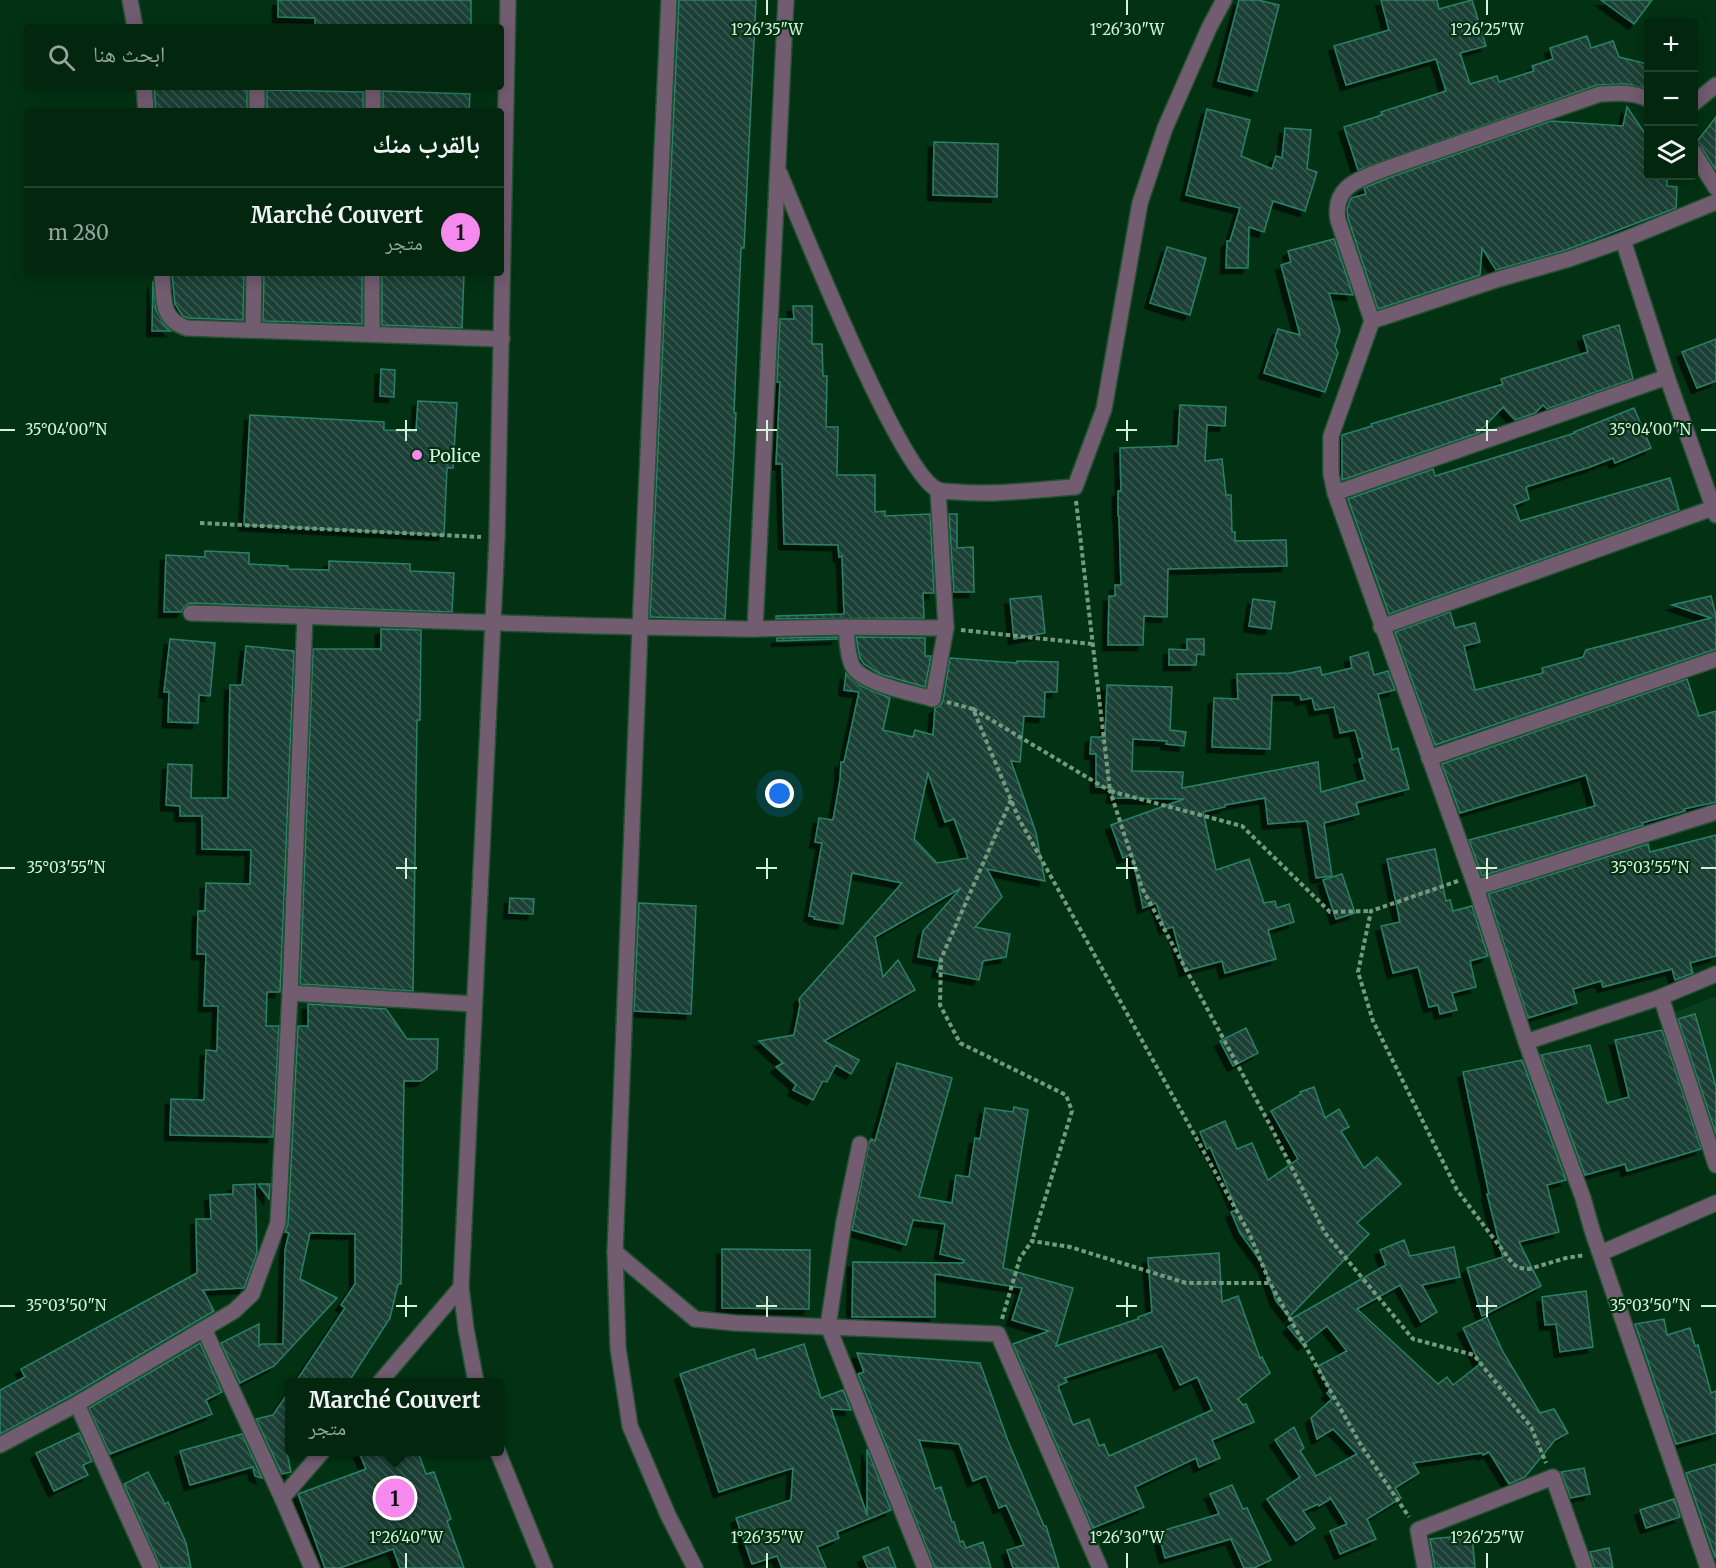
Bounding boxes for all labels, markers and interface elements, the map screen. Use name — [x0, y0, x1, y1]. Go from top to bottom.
map controls — [1644, 18, 1698, 180]
button: + — [1644, 18, 1698, 72]
text: 1°26'35"W — [731, 20, 804, 39]
text: 1°26'30"W — [1090, 20, 1165, 39]
text: 1°26'25"W — [1450, 20, 1525, 39]
search box — [24, 24, 504, 90]
text: ابحث هنا — [93, 40, 165, 68]
icon: search — [45, 41, 78, 74]
button: − — [1644, 72, 1698, 126]
button: layers — [1644, 126, 1698, 180]
text: بالقرب منك — [372, 127, 480, 160]
text: Marché Couvert — [251, 201, 423, 229]
text: 280 m — [48, 220, 109, 245]
text: 1 — [456, 220, 465, 245]
text: متجر — [385, 230, 423, 255]
text: 35°04'00"N — [25, 420, 107, 439]
text: 35°04'00"N — [1609, 420, 1691, 439]
place label: Police — [429, 444, 480, 467]
marker: Police — [410, 448, 424, 462]
your location — [765, 779, 794, 808]
text: 35°03'55"N — [27, 858, 106, 877]
text: 35°03'55"N — [1611, 858, 1690, 877]
text: 35°03'50"N — [26, 1296, 107, 1315]
text: 35°03'50"N — [1610, 1296, 1691, 1315]
popup — [285, 1378, 504, 1456]
text: Marché Couvert — [308, 1386, 481, 1414]
text: متجر — [308, 1415, 346, 1440]
pin: 1 — [376, 1476, 414, 1520]
text: 1°26'40"W — [369, 1528, 444, 1547]
text: 1°26'35"W — [731, 1528, 804, 1547]
text: 1°26'30"W — [1090, 1528, 1165, 1547]
text: 1°26'25"W — [1450, 1528, 1525, 1547]

